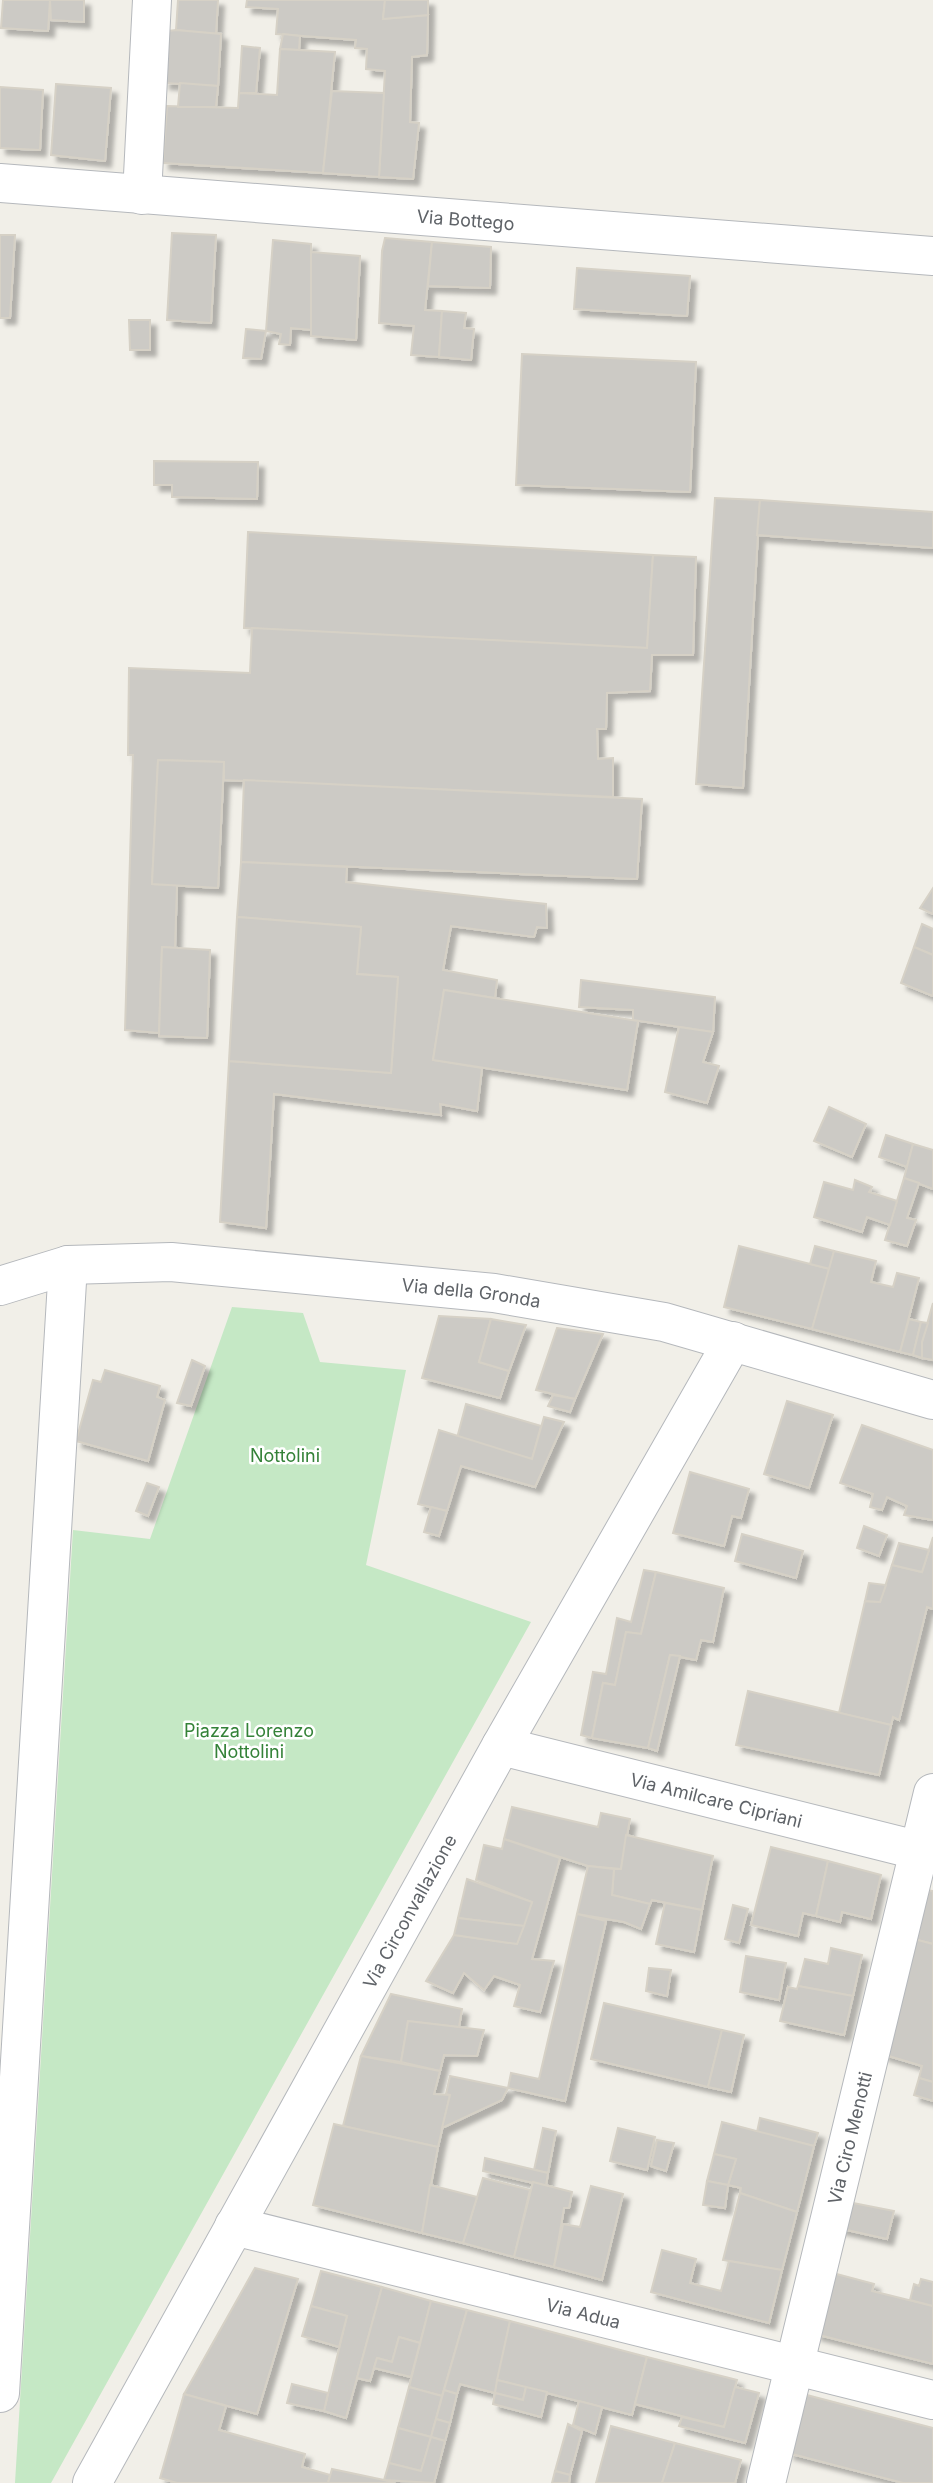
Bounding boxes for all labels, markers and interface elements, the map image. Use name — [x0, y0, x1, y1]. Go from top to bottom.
street label: Via Bottego — [416, 205, 515, 234]
street label: Via della Gronda — [401, 1274, 542, 1311]
park label: Nottolini — [250, 1445, 320, 1466]
park label: Piazza Lorenzo Nottolini — [184, 1720, 314, 1762]
street label: Via Amilcare Cipriani — [628, 1768, 805, 1831]
street label: Via Circonvallazione — [358, 1831, 460, 1992]
street label: Via Ciro Menotti — [823, 2070, 876, 2206]
street label: Via Adua — [544, 2294, 623, 2332]

